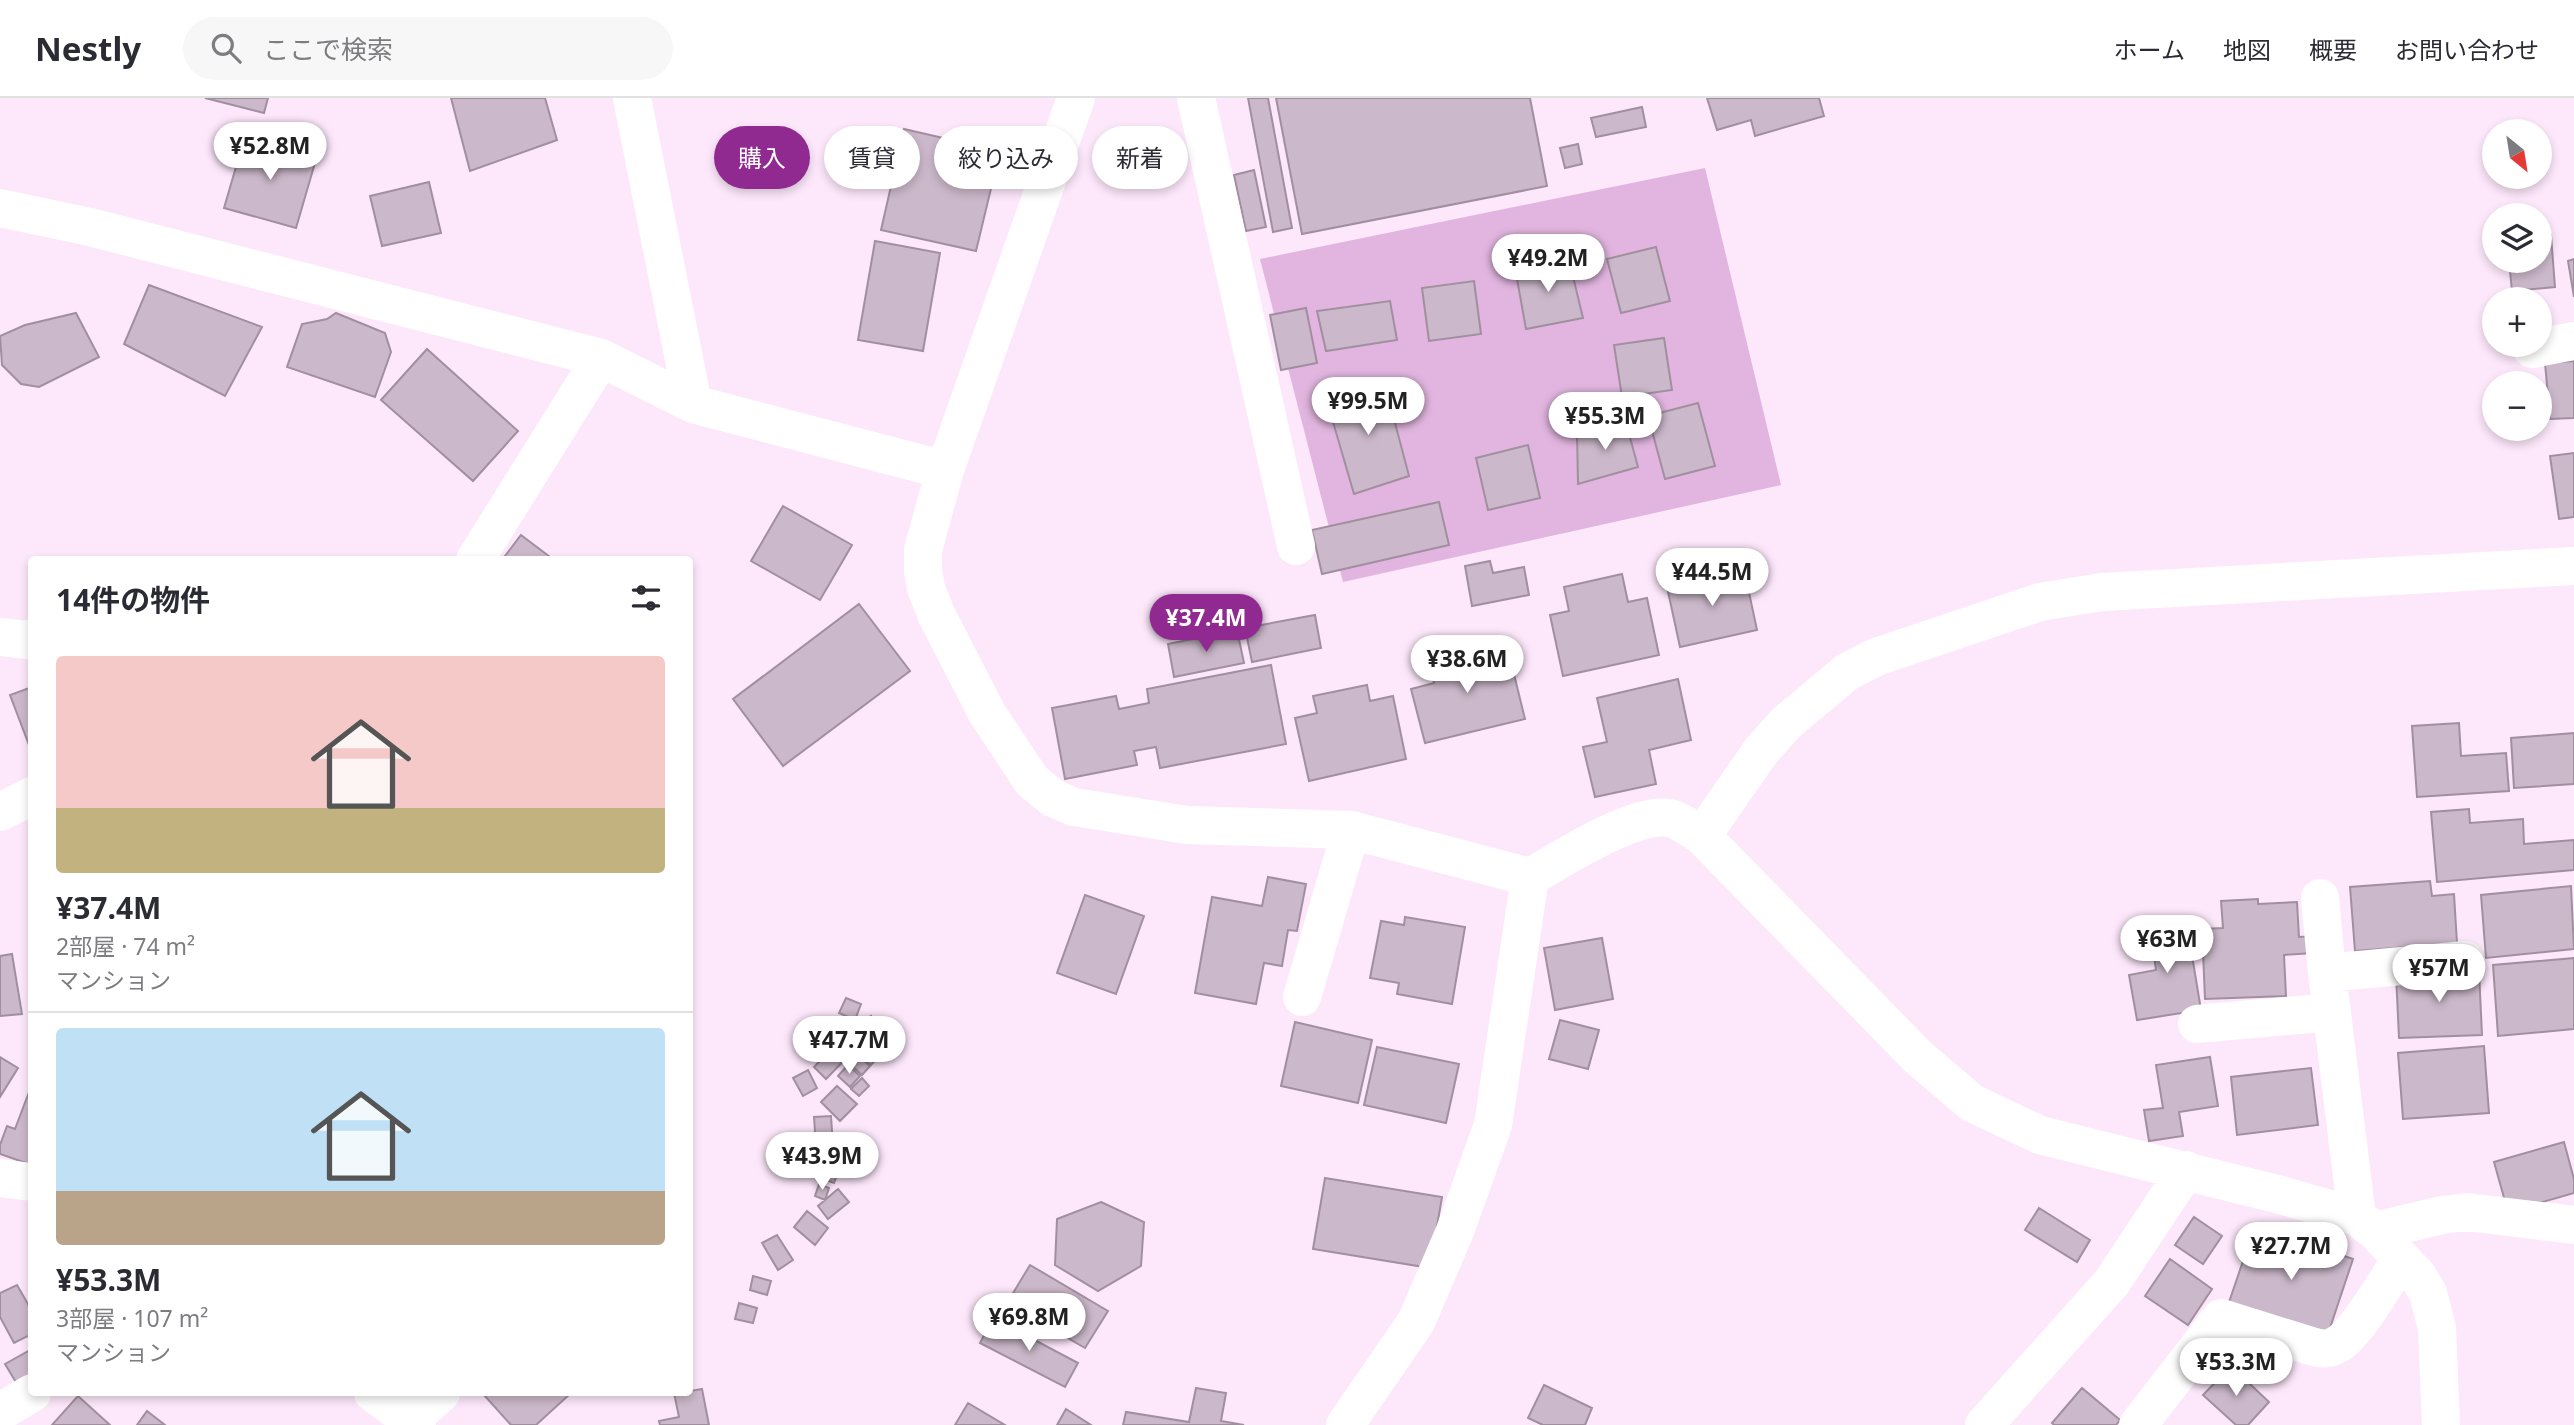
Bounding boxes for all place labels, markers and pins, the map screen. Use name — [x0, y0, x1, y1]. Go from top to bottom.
pin: ¥52.8M — [213, 122, 327, 182]
pin: ¥49.2M — [1491, 234, 1605, 294]
pin: ¥99.5M — [1311, 378, 1425, 437]
pin: ¥55.3M — [1548, 392, 1662, 452]
pin: ¥44.5M — [1655, 548, 1769, 608]
pin: ¥37.4M — [1149, 594, 1263, 654]
pin: ¥38.6M — [1410, 636, 1524, 695]
pin: ¥63M — [2126, 916, 2208, 975]
pin: ¥57M — [2398, 944, 2480, 1004]
pin: ¥47.7M — [792, 1016, 906, 1076]
pin: ¥43.9M — [765, 1132, 879, 1192]
pin: ¥27.7M — [2234, 1222, 2348, 1282]
pin: ¥69.8M — [972, 1294, 1086, 1353]
pin: ¥53.3M — [2179, 1338, 2293, 1398]

